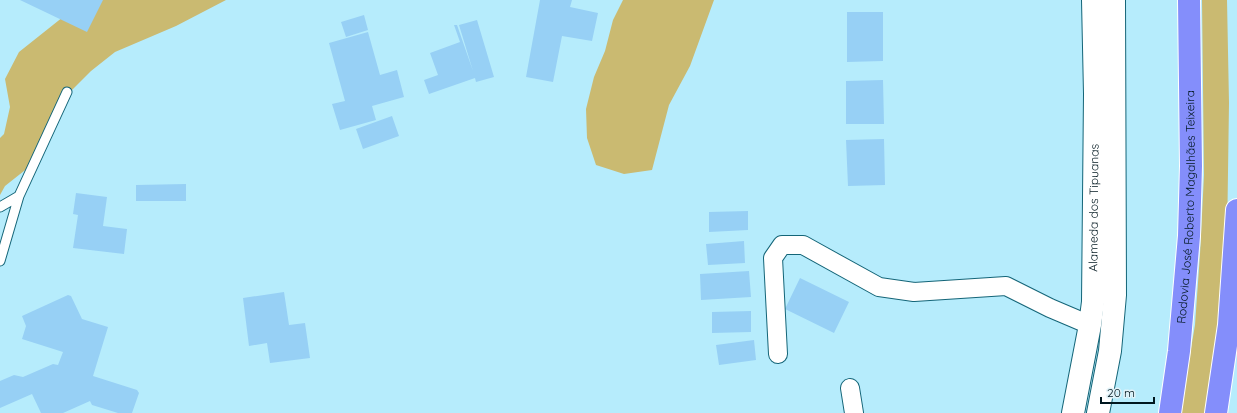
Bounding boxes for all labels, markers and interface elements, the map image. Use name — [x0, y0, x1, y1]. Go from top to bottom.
street label: Rodovia José Roberto Magalhães Teixeira — [1173, 90, 1198, 324]
street label: Alameda dos Tipuanas — [1085, 143, 1102, 272]
scale bar — [1101, 379, 1154, 405]
text: 20 m — [1107, 385, 1135, 400]

